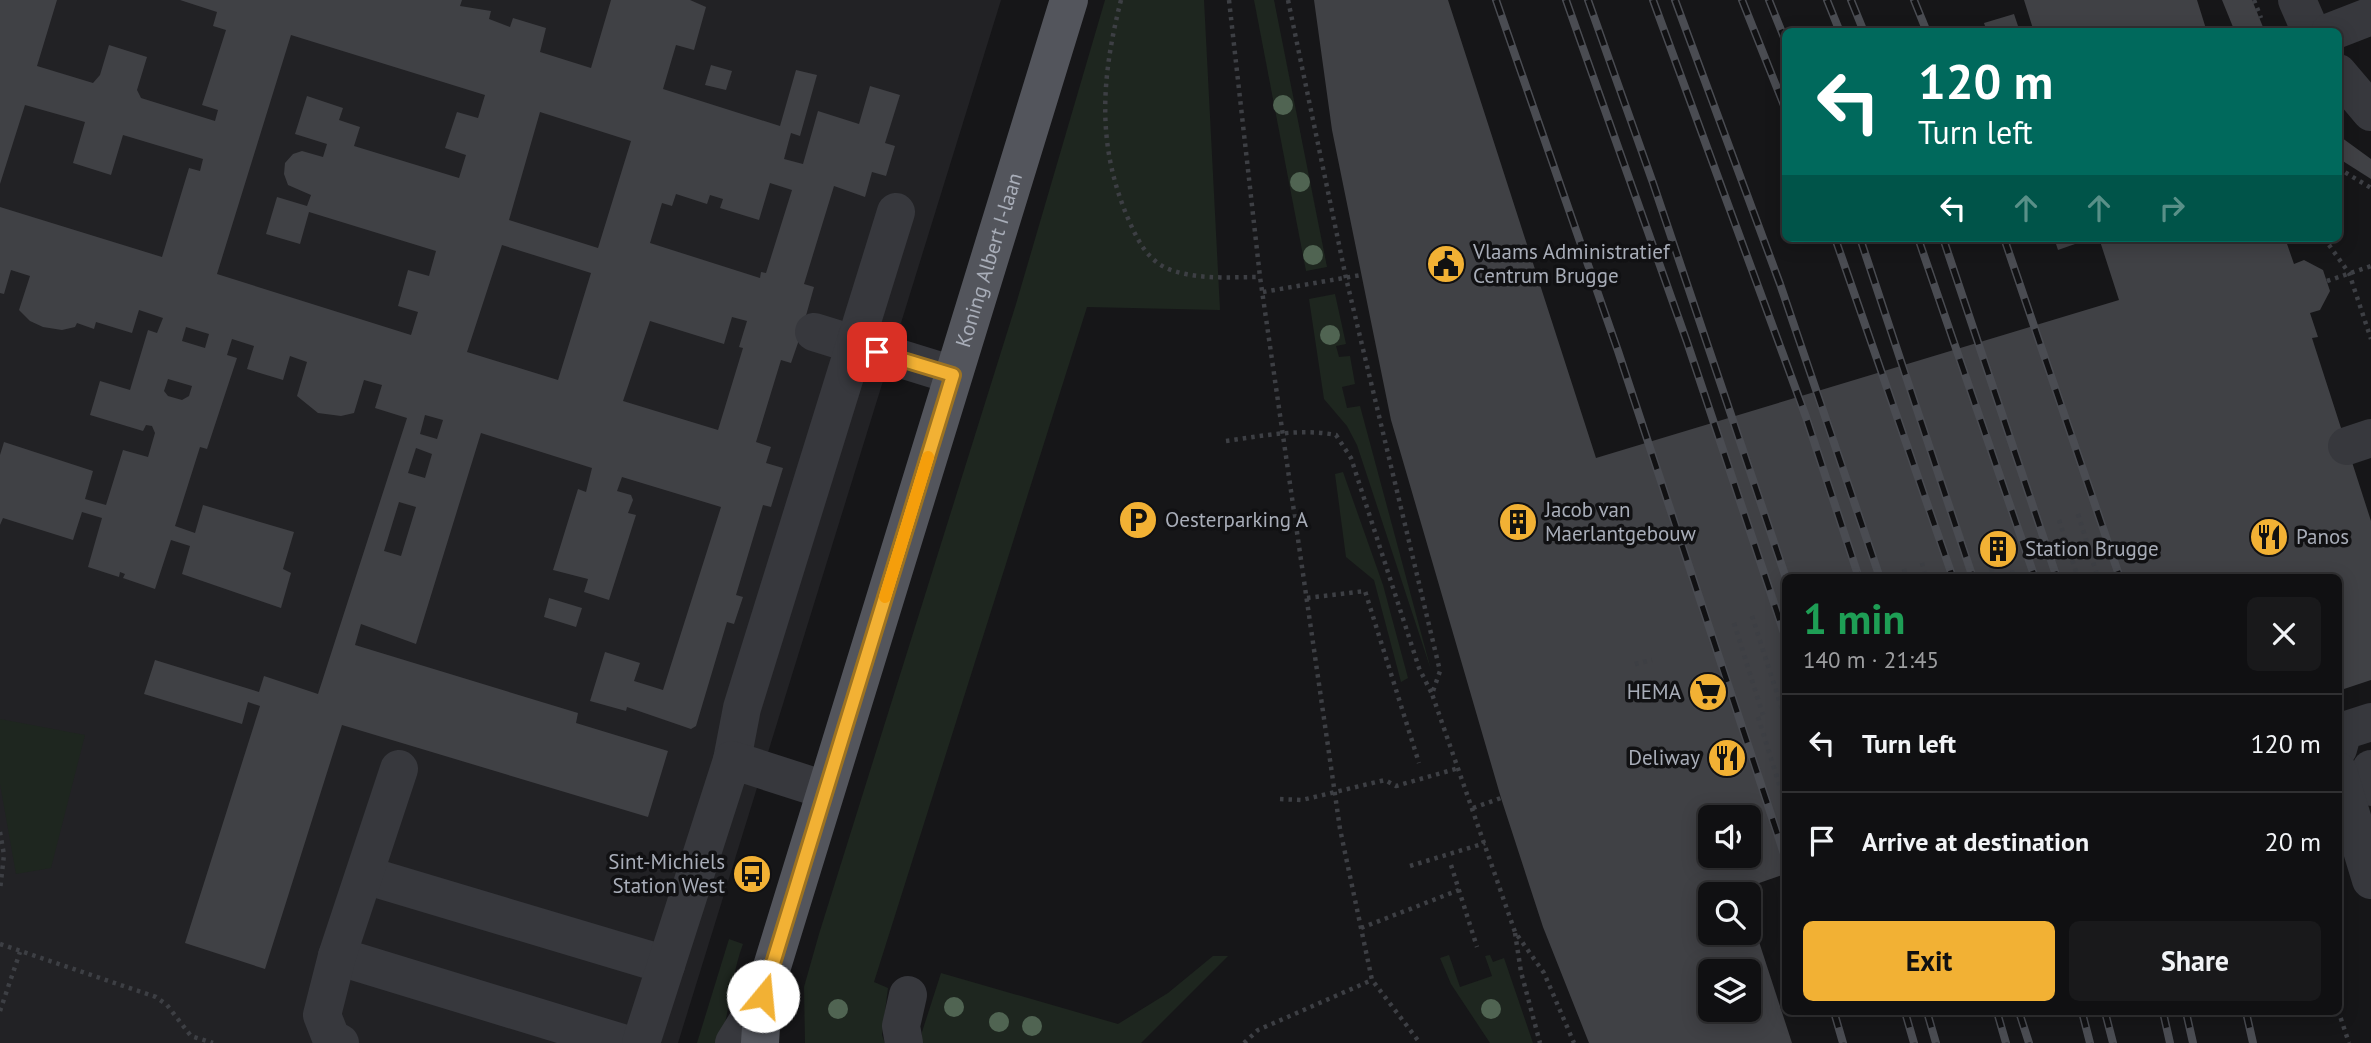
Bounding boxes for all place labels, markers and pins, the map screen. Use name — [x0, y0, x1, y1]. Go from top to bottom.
place label: Vlaams Administratief Centrum Brugge — [1472, 238, 1671, 289]
public building icon: Vlaams Administratief Centrum Brugge — [1425, 243, 1467, 285]
pin — [847, 322, 907, 382]
place label: Jacob van Maerlantgebouw — [1544, 496, 1697, 547]
parking icon: Oesterparking A — [1117, 499, 1159, 541]
building icon: Jacob van Maerlantgebouw — [1497, 501, 1539, 543]
place label: Oesterparking A — [1165, 506, 1309, 533]
restaurant icon: Panos — [2248, 516, 2290, 558]
place label: Panos — [2296, 523, 2349, 550]
building icon: Station Brugge — [1977, 528, 2019, 570]
place label: Station Brugge — [2025, 535, 2159, 562]
supermarket icon: HEMA — [1687, 671, 1729, 713]
place label: HEMA — [1627, 678, 1682, 705]
restaurant icon: Deliway — [1706, 737, 1748, 779]
place label: Deliway — [1628, 744, 1700, 771]
place label: Sint-Michiels Station West — [608, 848, 725, 899]
bus stop icon: Sint-Michiels Station West — [731, 853, 773, 895]

